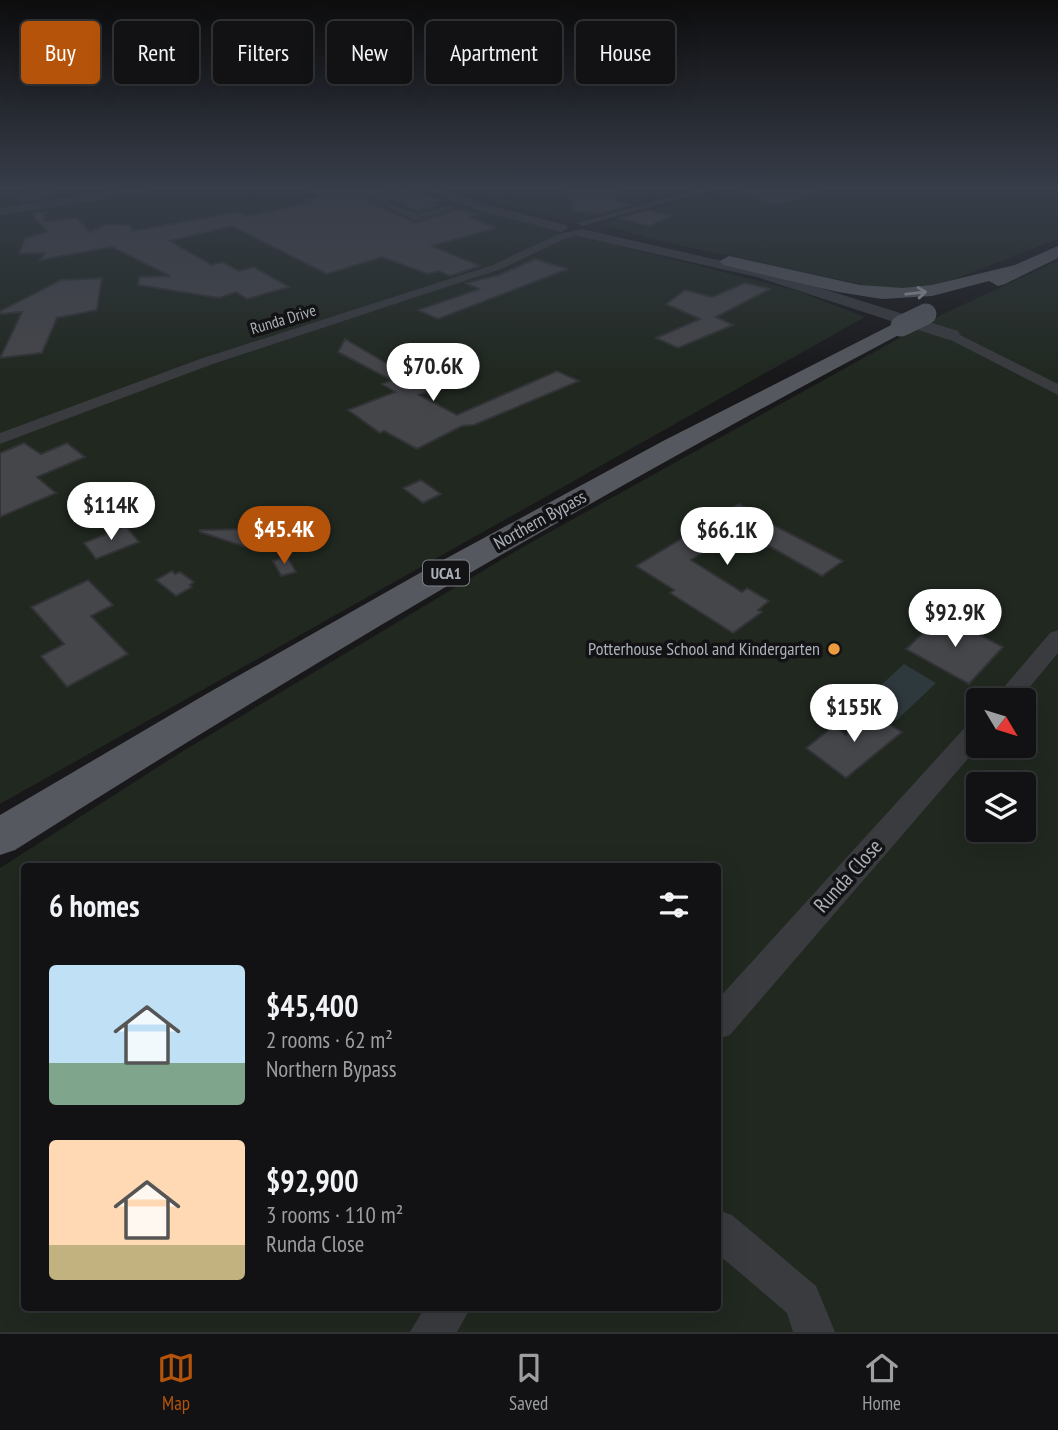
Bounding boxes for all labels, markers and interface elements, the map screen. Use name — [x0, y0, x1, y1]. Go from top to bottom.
chip: Buy — [21, 21, 100, 84]
chip: Rent — [114, 21, 199, 84]
chip: Filters — [213, 21, 313, 84]
chip: New — [327, 21, 412, 84]
chip: Apartment — [426, 21, 562, 84]
chip: House — [576, 21, 675, 84]
one-way arrow — [904, 286, 927, 299]
street label: Runda Drive — [248, 300, 318, 338]
pin: $70.6K — [376, 344, 490, 403]
text: $70.6K — [403, 351, 463, 380]
pin: $114K — [62, 482, 160, 542]
street label: Northern Bypass — [489, 485, 590, 554]
text: $114K — [83, 490, 139, 519]
pin: $45.4K — [227, 506, 341, 566]
pin: $66.1K — [670, 508, 784, 567]
text: $45.4K — [254, 514, 314, 543]
text: $66.1K — [697, 515, 757, 544]
road number: UCA1 — [423, 560, 469, 586]
pin: $92.9K — [898, 590, 1012, 649]
text: $92.9K — [925, 597, 985, 626]
place label: Potterhouse School and Kindergarten — [588, 637, 820, 660]
marker: Potterhouse School and Kindergarten — [826, 641, 842, 657]
pin: $155K — [805, 684, 903, 744]
north arrow — [966, 688, 1036, 758]
map controls — [966, 688, 1036, 842]
text: $155K — [826, 692, 882, 721]
button: layers — [966, 772, 1036, 842]
street label: Runda Close — [808, 833, 888, 918]
text: 6 homes — [49, 886, 140, 925]
icon: filters — [655, 886, 693, 924]
text: $45,400 — [266, 986, 359, 1025]
icon: home — [105, 993, 189, 1077]
text: 2 rooms · 62 m² — [266, 1025, 393, 1054]
text: Northern Bypass — [266, 1054, 397, 1083]
text: $92,900 — [266, 1161, 359, 1200]
icon: home — [105, 1168, 189, 1252]
text: 3 rooms · 110 m² — [266, 1200, 403, 1229]
text: Runda Close — [266, 1229, 364, 1258]
tab: Map — [157, 1349, 195, 1415]
tab: Saved — [509, 1349, 548, 1415]
tab: Home — [862, 1349, 901, 1415]

